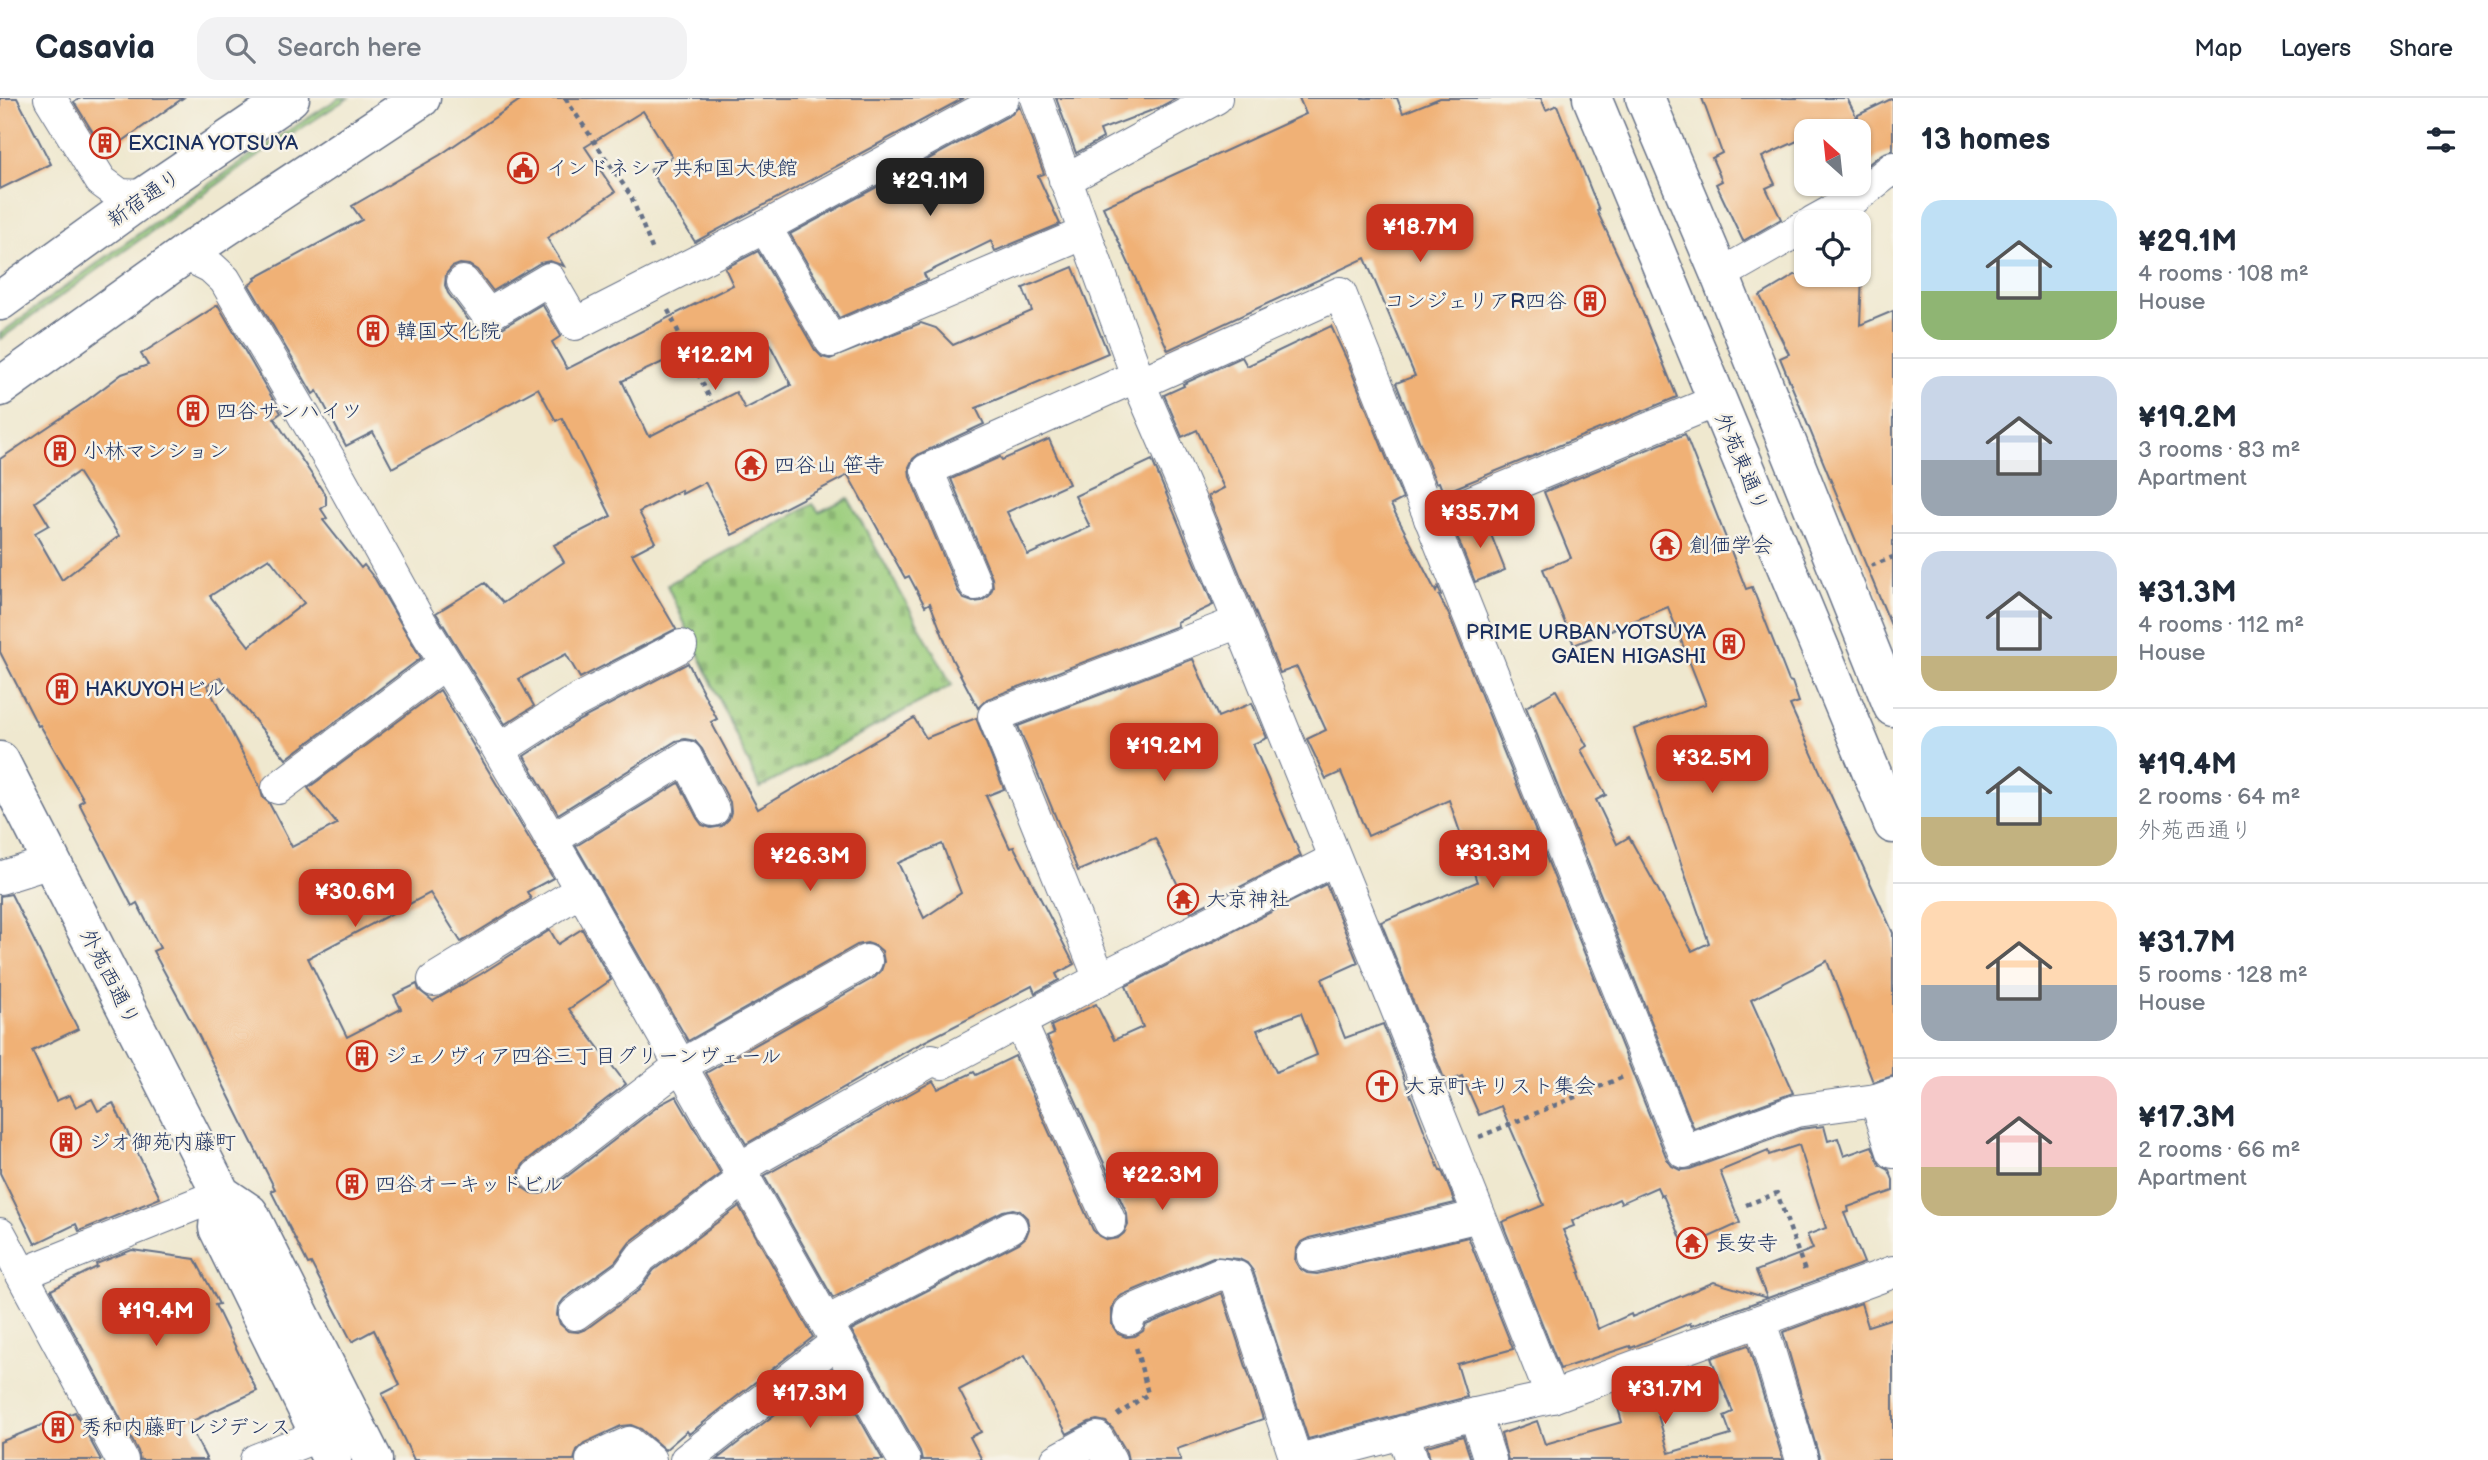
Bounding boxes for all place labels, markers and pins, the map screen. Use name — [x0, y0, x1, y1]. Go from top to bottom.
building icon: EXCINA YOTSUYA — [88, 126, 122, 160]
place label: EXCINA YOTSUYA — [128, 131, 298, 156]
public building icon: インドネシア共和国大使館 — [506, 151, 540, 185]
place label: インドネシア共和国大使館 — [546, 156, 798, 181]
pin: ¥29.1M — [873, 158, 987, 218]
pin: ¥18.7M — [1363, 204, 1477, 264]
building icon: コンジェリアR四谷 — [1573, 284, 1607, 318]
place label: コンジェリアR四谷 — [1384, 289, 1567, 314]
building icon: 韓国文化院 — [356, 314, 390, 348]
place label: 韓国文化院 — [396, 319, 501, 344]
pin: ¥12.2M — [658, 332, 772, 392]
building icon: 四谷サンハイツ — [176, 394, 210, 428]
place label: 四谷サンハイツ — [216, 399, 362, 424]
building icon: 小林マンション — [43, 434, 77, 468]
place label: 小林マンション — [83, 439, 229, 464]
temple icon: 四谷山 笹寺 — [734, 448, 768, 482]
place label: 四谷山 笹寺 — [774, 453, 885, 478]
pin: ¥35.7M — [1423, 490, 1537, 550]
temple icon: 創価学会 — [1649, 528, 1683, 562]
place label: 創価学会 — [1689, 533, 1773, 558]
place label: PRIME URBAN YOTSUYA GAIEN HIGASHI — [1466, 620, 1706, 669]
building icon: PRIME URBAN YOTSUYA GAIEN HIGASHI — [1712, 627, 1746, 661]
building icon: HAKUYOHビル — [45, 672, 79, 706]
place label: HAKUYOHビル — [85, 677, 226, 702]
pin: ¥19.2M — [1107, 724, 1221, 783]
pin: ¥32.5M — [1655, 736, 1769, 795]
pin: ¥31.3M — [1436, 830, 1550, 890]
pin: ¥26.3M — [753, 834, 867, 893]
pin: ¥30.6M — [298, 870, 412, 929]
temple icon: 大京神社 — [1166, 882, 1200, 916]
place label: 大京神社 — [1206, 887, 1290, 912]
building icon: ジェノヴィア四谷三丁目グリーンヴェール — [345, 1039, 379, 1073]
place label: ジェノヴィア四谷三丁目グリーンヴェール — [385, 1044, 781, 1069]
church icon: 大京町キリスト集会 — [1365, 1069, 1399, 1103]
place label: 大京町キリスト集会 — [1405, 1074, 1596, 1099]
building icon: ジオ御苑内藤町 — [49, 1125, 83, 1159]
place label: ジオ御苑内藤町 — [89, 1130, 236, 1155]
pin: ¥22.3M — [1105, 1152, 1219, 1212]
building icon: 四谷オーキッドビル — [335, 1167, 369, 1201]
place label: 四谷オーキッドビル — [375, 1172, 564, 1197]
temple icon: 長安寺 — [1675, 1226, 1709, 1260]
place label: 長安寺 — [1715, 1231, 1778, 1256]
pin: ¥19.4M — [99, 1288, 213, 1348]
pin: ¥31.7M — [1608, 1366, 1722, 1426]
pin: ¥17.3M — [753, 1370, 867, 1430]
building icon: 秀和内藤町レジデンス — [41, 1410, 75, 1444]
place label: 秀和内藤町レジデンス — [81, 1415, 291, 1440]

